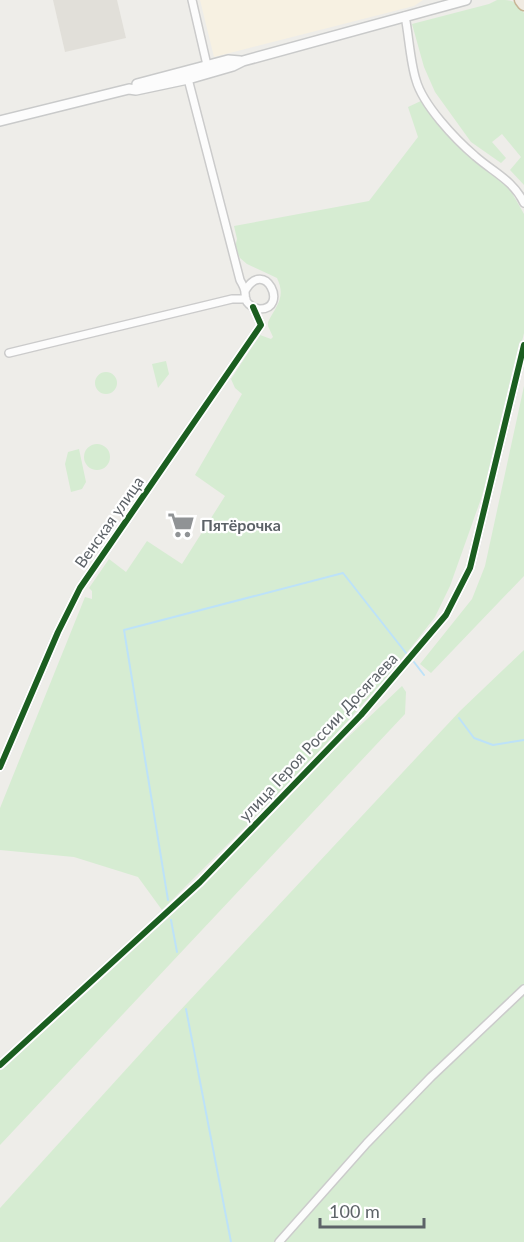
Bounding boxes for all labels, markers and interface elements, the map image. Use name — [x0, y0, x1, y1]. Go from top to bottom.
street label: Венская улица — [70, 472, 147, 571]
supermarket icon: Пятёрочка — [166, 510, 196, 540]
place label: Пятёрочка — [201, 515, 281, 534]
street label: улица Героя России Досягаева — [234, 648, 401, 825]
scale bar — [320, 1191, 424, 1229]
text: 100 m — [329, 1200, 380, 1222]

